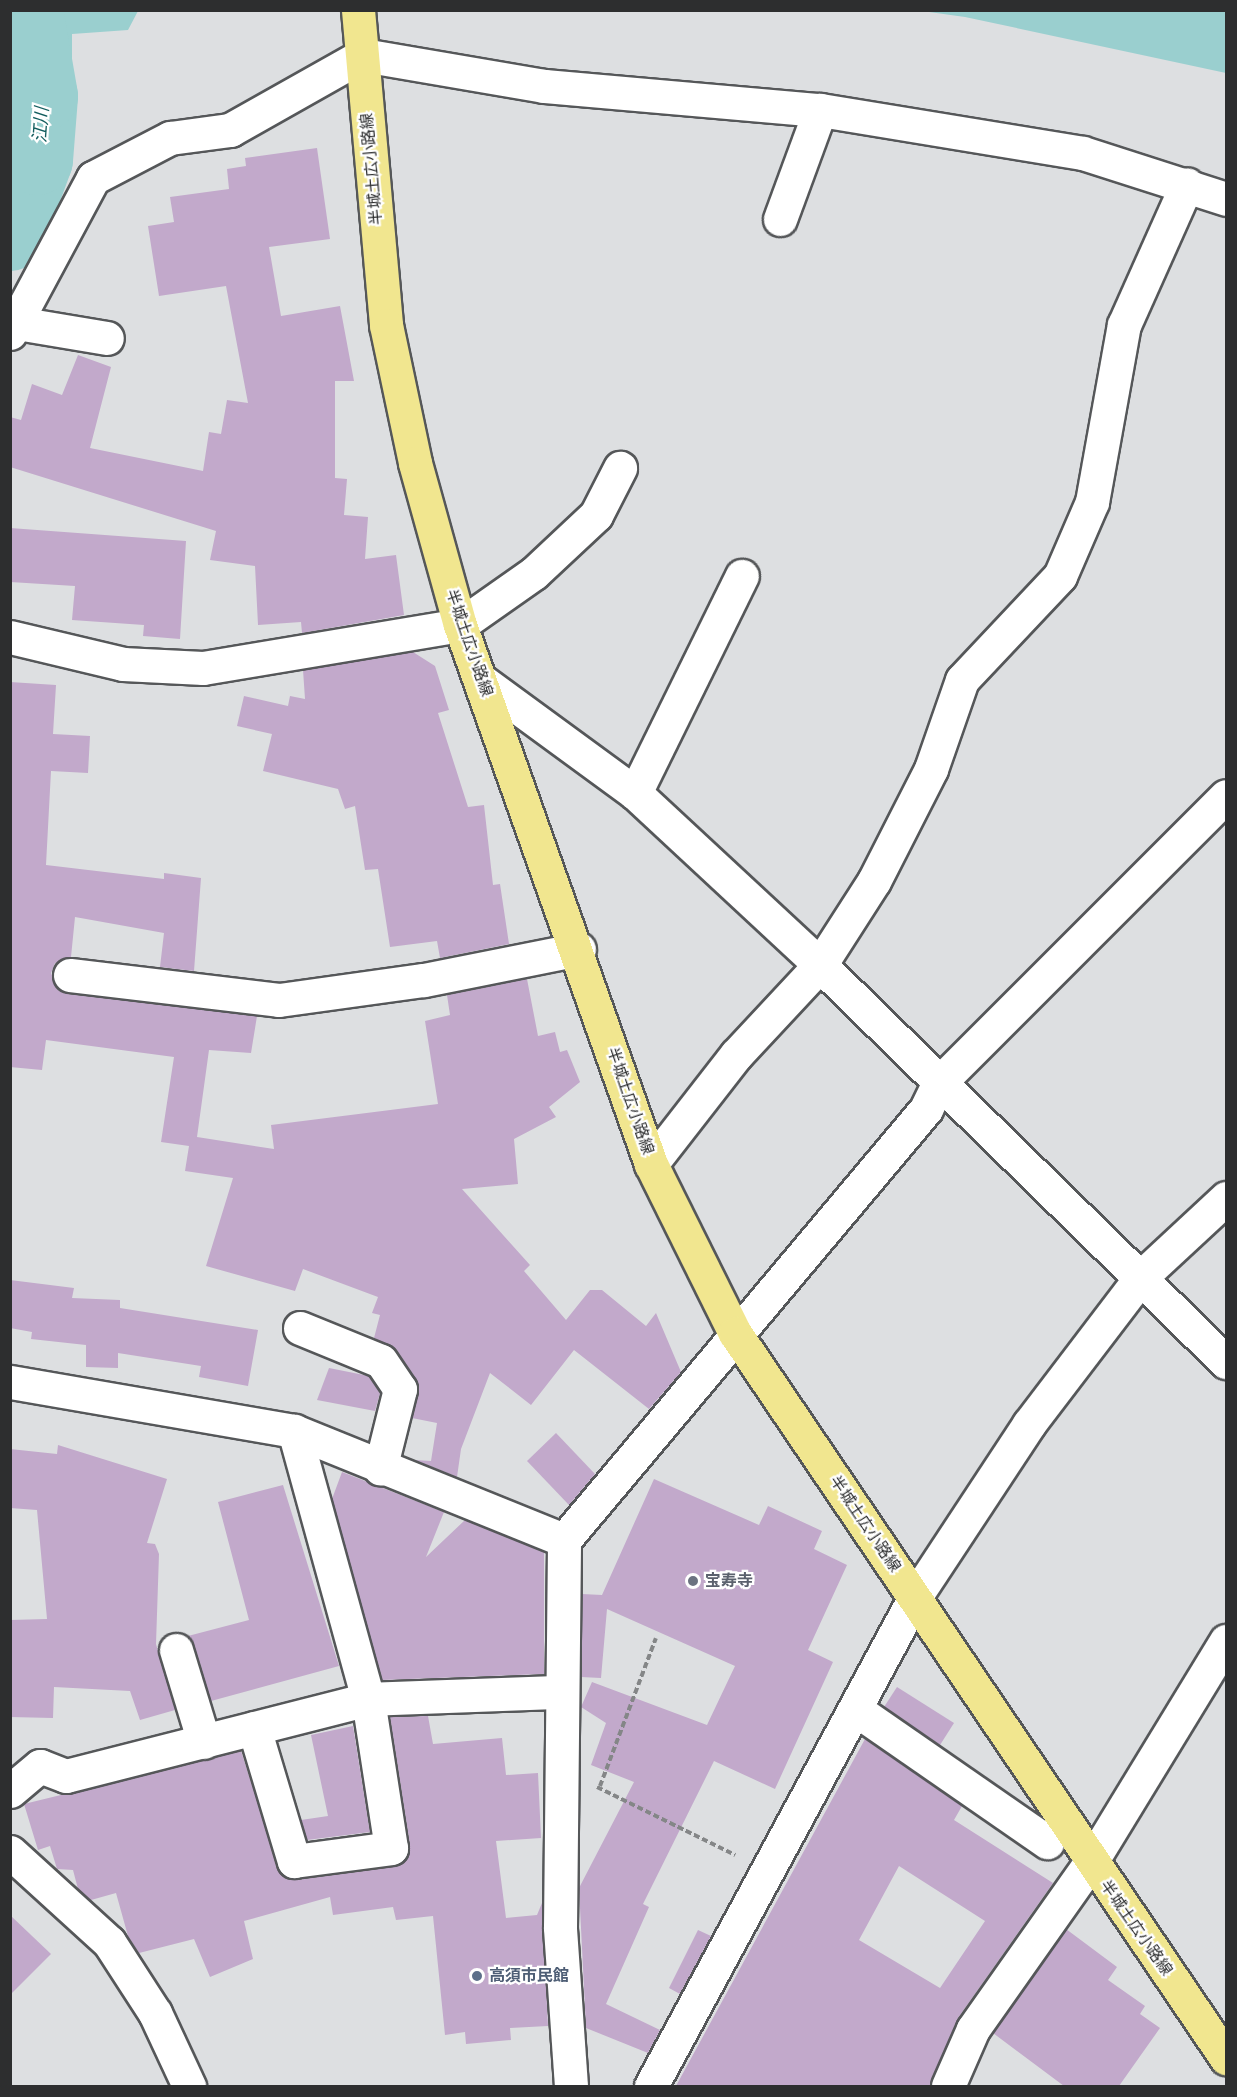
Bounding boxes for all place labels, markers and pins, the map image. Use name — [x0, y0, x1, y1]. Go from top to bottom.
place label: 宝寿寺 — [705, 1571, 753, 1591]
marker: 宝寿寺 — [686, 1574, 700, 1588]
place label: 高須市民館 — [489, 1966, 569, 1986]
marker: 高須市民館 — [470, 1969, 484, 1983]

